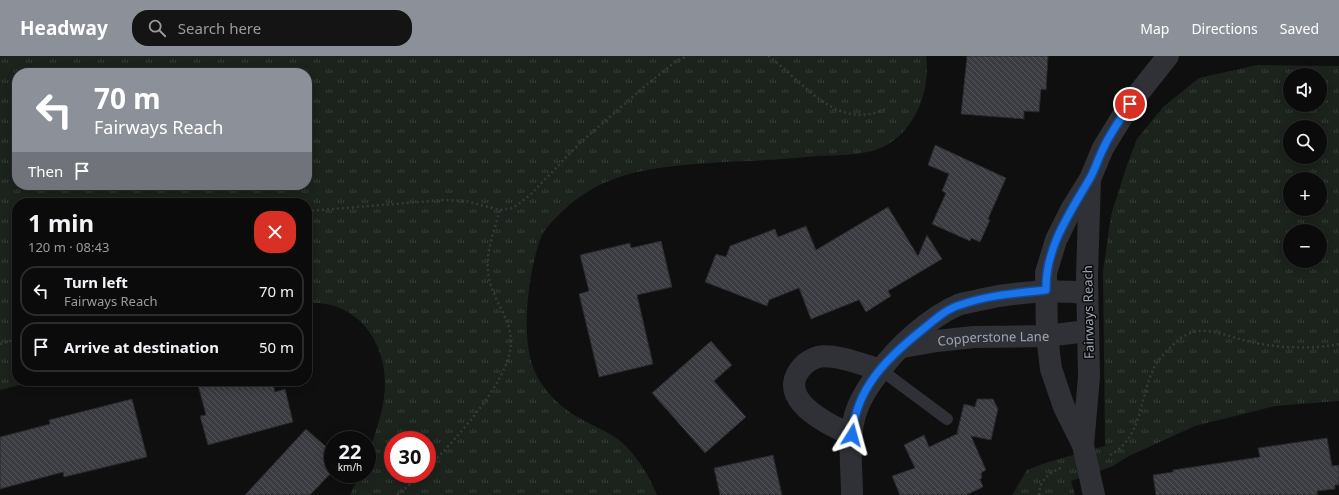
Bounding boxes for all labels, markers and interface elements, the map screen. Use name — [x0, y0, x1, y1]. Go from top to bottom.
search box — [132, 10, 412, 46]
text: Headway — [20, 15, 108, 41]
icon: search — [146, 17, 168, 39]
text: Search here — [178, 18, 261, 38]
text: Map — [1140, 19, 1169, 38]
text: Directions — [1191, 19, 1258, 38]
text: Saved — [1280, 19, 1319, 38]
map controls — [1283, 68, 1327, 268]
button: sound — [1283, 68, 1327, 112]
text: 70 m — [94, 79, 161, 117]
icon: left — [28, 84, 80, 136]
pin — [1113, 87, 1147, 121]
icon: arrive — [1119, 93, 1141, 115]
text: Fairways Reach — [94, 115, 223, 139]
button: search — [1283, 120, 1327, 164]
icon: arrive — [71, 160, 93, 182]
text: Then — [28, 161, 63, 181]
button: + — [1283, 172, 1327, 216]
text: 1 min — [28, 206, 94, 239]
button: close — [254, 211, 296, 253]
button: − — [1283, 224, 1327, 268]
text: 120 m · 08:43 — [28, 238, 109, 256]
street label: Fairways Reach — [1078, 265, 1098, 359]
text: Turn left — [64, 272, 128, 292]
icon: left — [30, 280, 52, 302]
text: 70 m — [259, 281, 294, 301]
text: Fairways Reach — [64, 292, 158, 310]
street label: Copperstone Lane — [937, 327, 1049, 350]
icon: arrive — [30, 336, 52, 358]
text: Arrive at destination — [64, 337, 219, 357]
text: 50 m — [259, 337, 294, 357]
position arrow — [831, 414, 873, 456]
speed limit sign: 30 — [384, 431, 436, 483]
text: 22 — [339, 438, 361, 465]
text: km/h — [338, 460, 362, 474]

